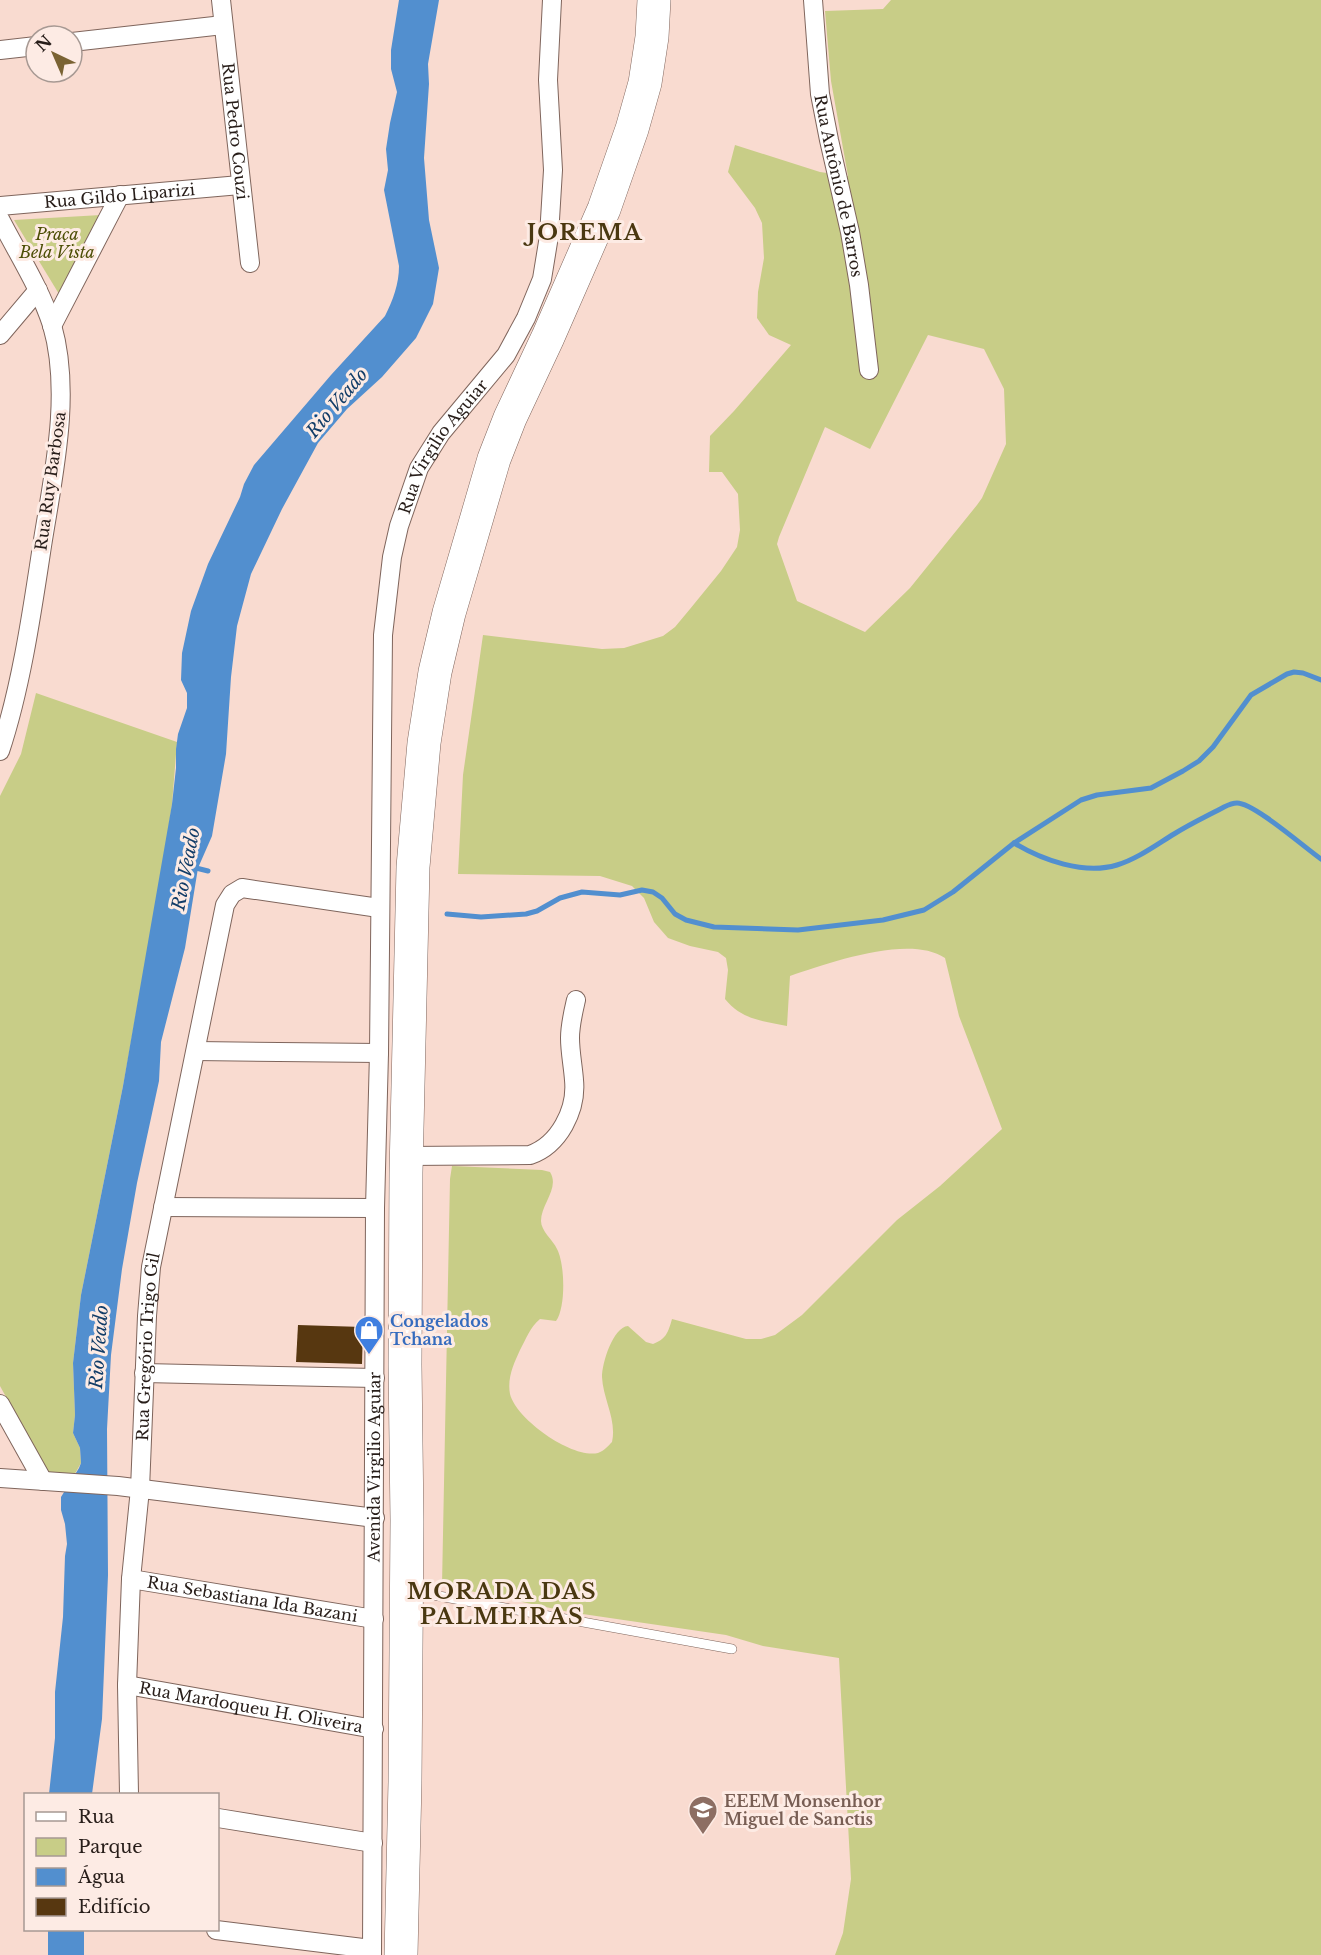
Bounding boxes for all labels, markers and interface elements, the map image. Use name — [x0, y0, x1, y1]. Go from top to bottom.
north arrow — [24, 24, 84, 84]
text: N — [31, 31, 56, 56]
street label: Rua Pedro Couzi — [218, 61, 253, 201]
street label: Rua Antônio de Barros — [810, 93, 867, 279]
street label: Rua Gildo Liparizi — [43, 179, 196, 212]
district label: JOREMA — [523, 219, 643, 246]
park label: Praça Bela Vista — [18, 224, 95, 262]
water label: Rio Veado — [301, 364, 372, 443]
street label: Rua Virgilio Aguiar — [394, 375, 492, 517]
street label: Rua Ruy Barbosa — [30, 410, 70, 552]
water label: Rio Veado — [167, 826, 205, 913]
street label: Rua Gregório Trigo Gil — [132, 1251, 164, 1441]
water label: Rio Veado — [85, 1304, 113, 1391]
place label: Congelados Tchana — [390, 1311, 488, 1349]
shop icon: Congelados Tchana — [353, 1314, 385, 1356]
street label: Avenida Virgilio Aguiar — [364, 1371, 384, 1563]
street label: Rua Sebastiana Ida Bazani — [146, 1572, 360, 1626]
district label: MORADA DAS PALMEIRAS — [407, 1578, 597, 1630]
street label: Rua Mardoqueu H. Oliveira — [137, 1677, 365, 1737]
place label: EEEM Monsenhor Miguel de Sanctis — [724, 1791, 882, 1829]
legend — [24, 1793, 219, 1931]
school or university icon: EEEM Monsenhor Miguel de Sanctis — [687, 1794, 719, 1836]
text: Rua — [78, 1806, 114, 1828]
text: Parque — [78, 1836, 143, 1858]
text: Água — [77, 1865, 125, 1888]
text: Edifício — [78, 1896, 151, 1918]

